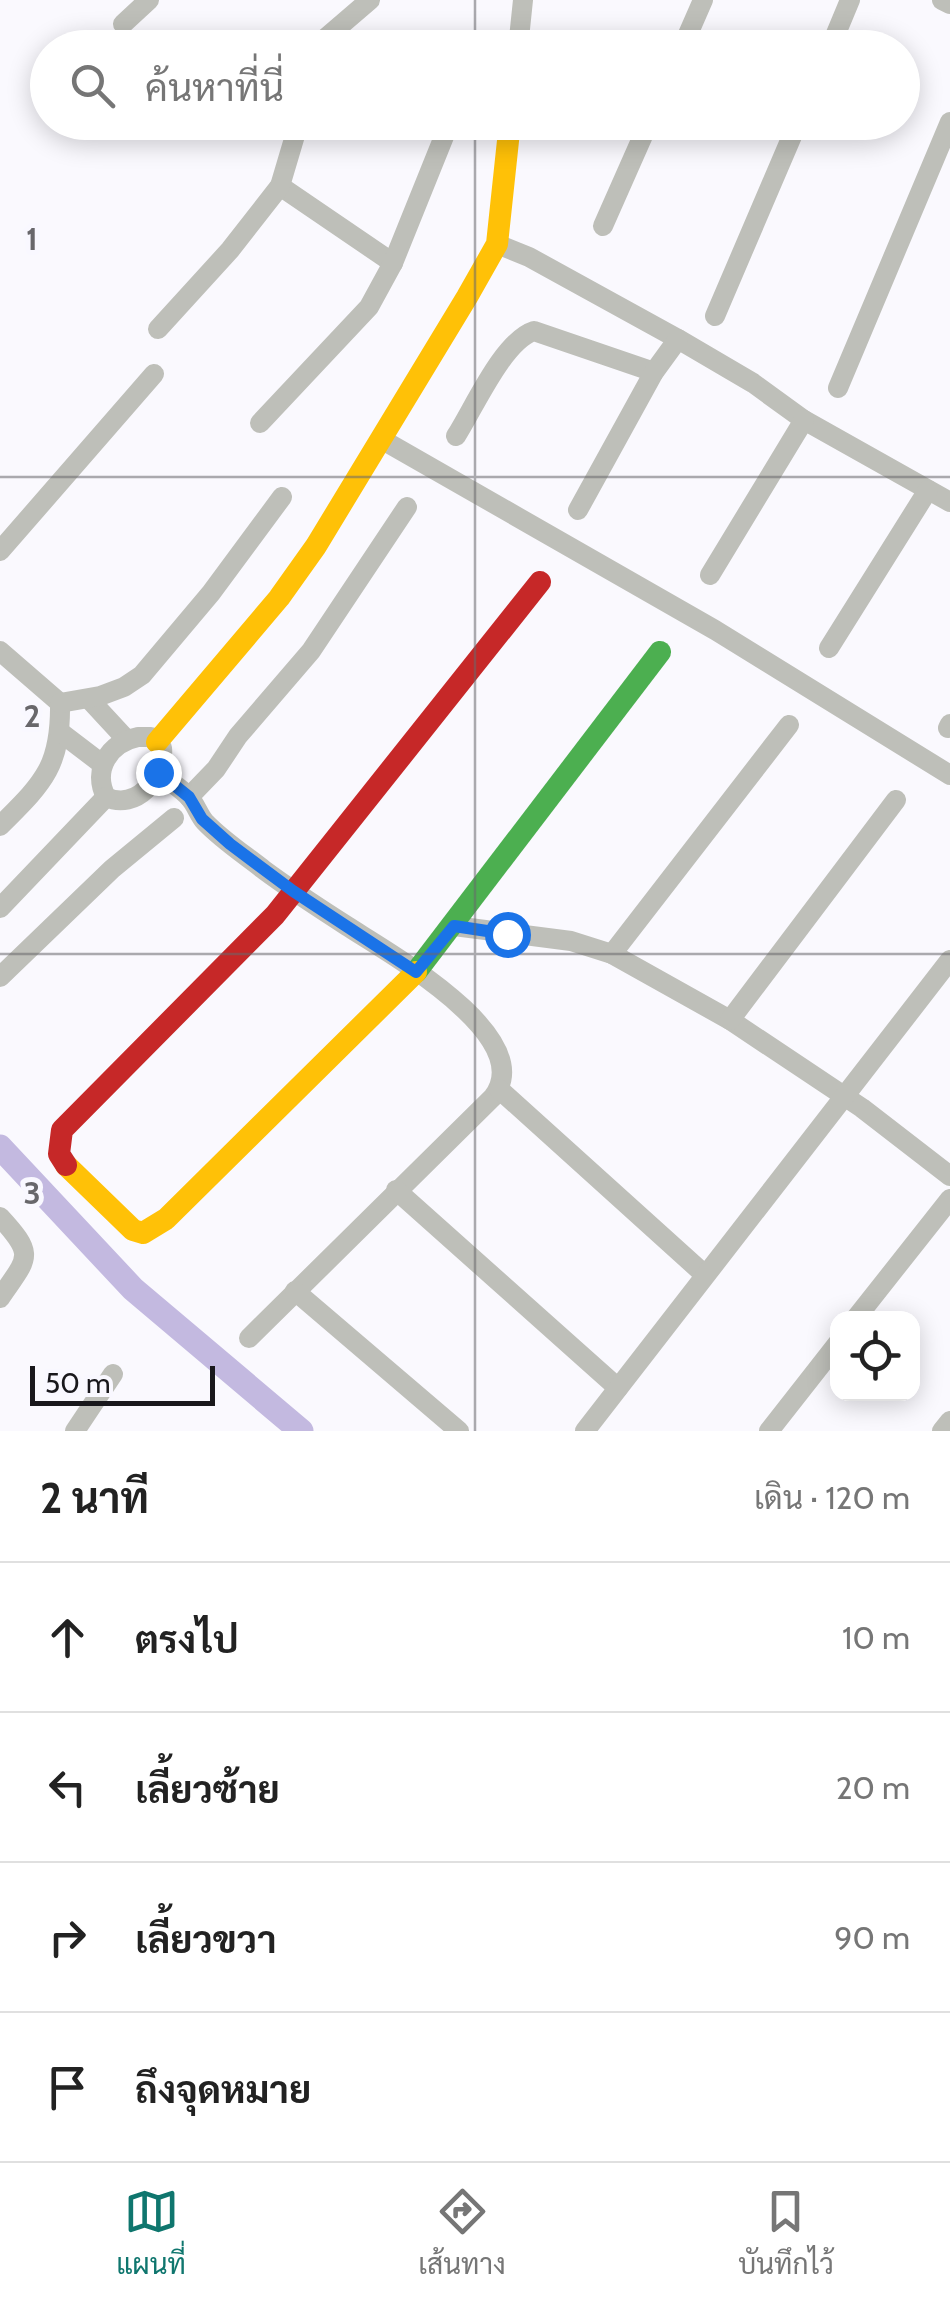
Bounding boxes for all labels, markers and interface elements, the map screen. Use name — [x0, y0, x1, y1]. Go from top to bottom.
search box — [30, 30, 920, 140]
icon: search — [65, 58, 120, 113]
text: ค้นหาที่นี่ — [145, 64, 284, 111]
text: 1 — [26, 219, 38, 258]
text: 2 — [24, 696, 40, 735]
route end — [136, 750, 182, 796]
route start — [485, 912, 531, 958]
text: 3 — [23, 1173, 41, 1212]
map controls — [830, 1311, 920, 1401]
button: locate — [830, 1311, 920, 1401]
scale bar — [30, 1361, 215, 1406]
text: 50 m — [45, 1366, 111, 1400]
text: 2 นาที — [40, 1472, 149, 1524]
text: เดิน · 120 m — [754, 1478, 910, 1517]
icon: ahead — [40, 1610, 95, 1665]
text: ตรงไป — [135, 1616, 239, 1663]
text: 10 m — [842, 1618, 910, 1657]
icon: left — [40, 1760, 95, 1815]
text: เลี้ยวซ้าย — [135, 1766, 280, 1813]
text: 20 m — [836, 1768, 910, 1807]
icon: right — [40, 1910, 95, 1965]
text: เลี้ยวขวา — [135, 1916, 277, 1963]
text: 90 m — [834, 1918, 910, 1957]
icon: arrive — [40, 2060, 95, 2115]
text: ถึงจุดหมาย — [135, 2066, 311, 2113]
tab: แผนที่ — [116, 2184, 186, 2281]
tab: เส้นทาง — [418, 2184, 506, 2281]
tab: บันทึกไว้ — [738, 2184, 834, 2281]

